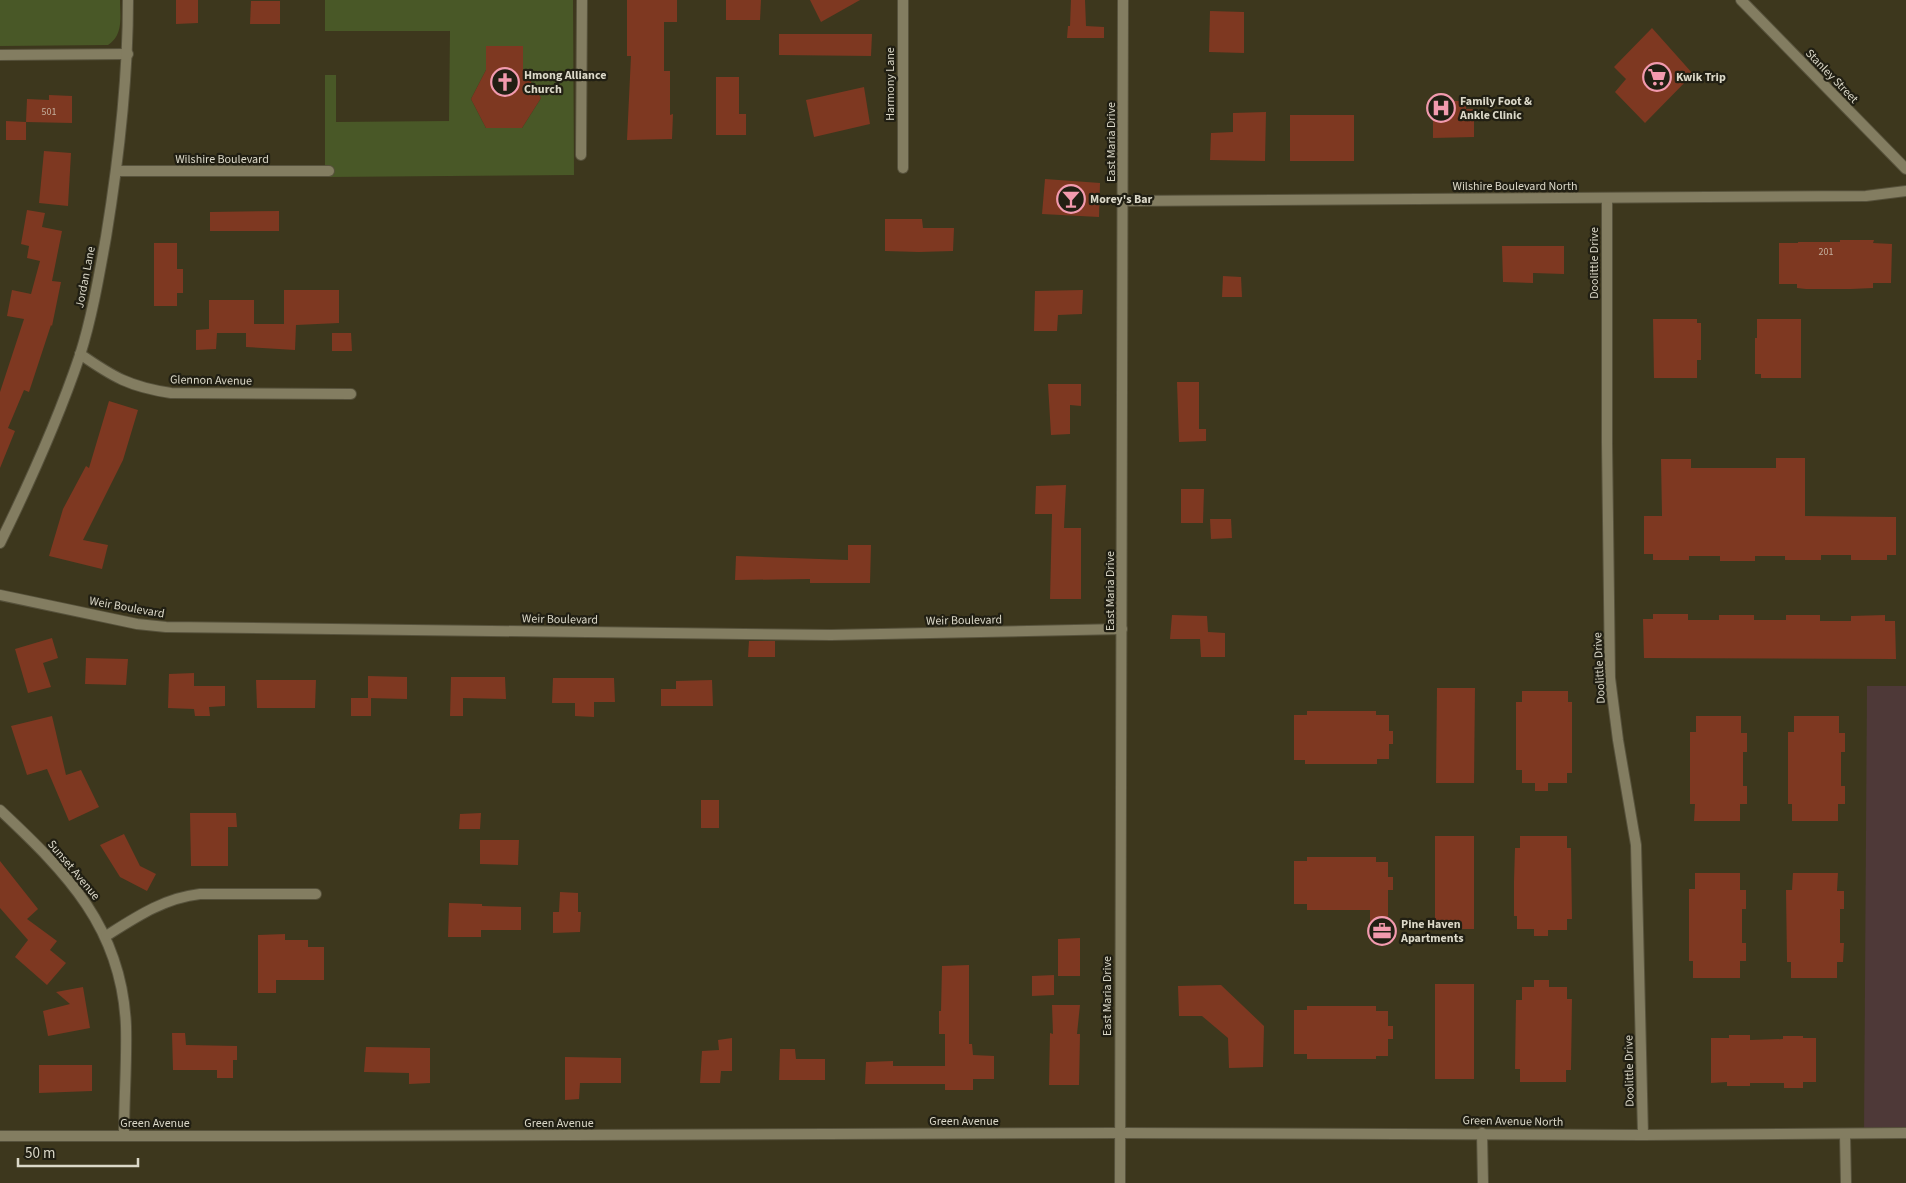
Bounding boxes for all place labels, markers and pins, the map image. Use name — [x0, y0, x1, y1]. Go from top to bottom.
supermarket icon: Kwik Trip — [1642, 62, 1672, 92]
church icon: Hmong Alliance Church — [490, 67, 520, 97]
place label: Hmong Alliance Church — [524, 67, 606, 98]
place label: Kwik Trip — [1676, 69, 1726, 86]
hospital icon: Family Foot & Ankle Clinic — [1426, 93, 1456, 123]
place label: Family Foot & Ankle Clinic — [1459, 93, 1532, 124]
bar icon: Morey's Bar — [1056, 184, 1086, 214]
place label: Morey's Bar — [1090, 191, 1153, 208]
office icon: Pine Haven Apartments — [1367, 916, 1397, 946]
place label: Pine Haven Apartments — [1400, 916, 1463, 947]

